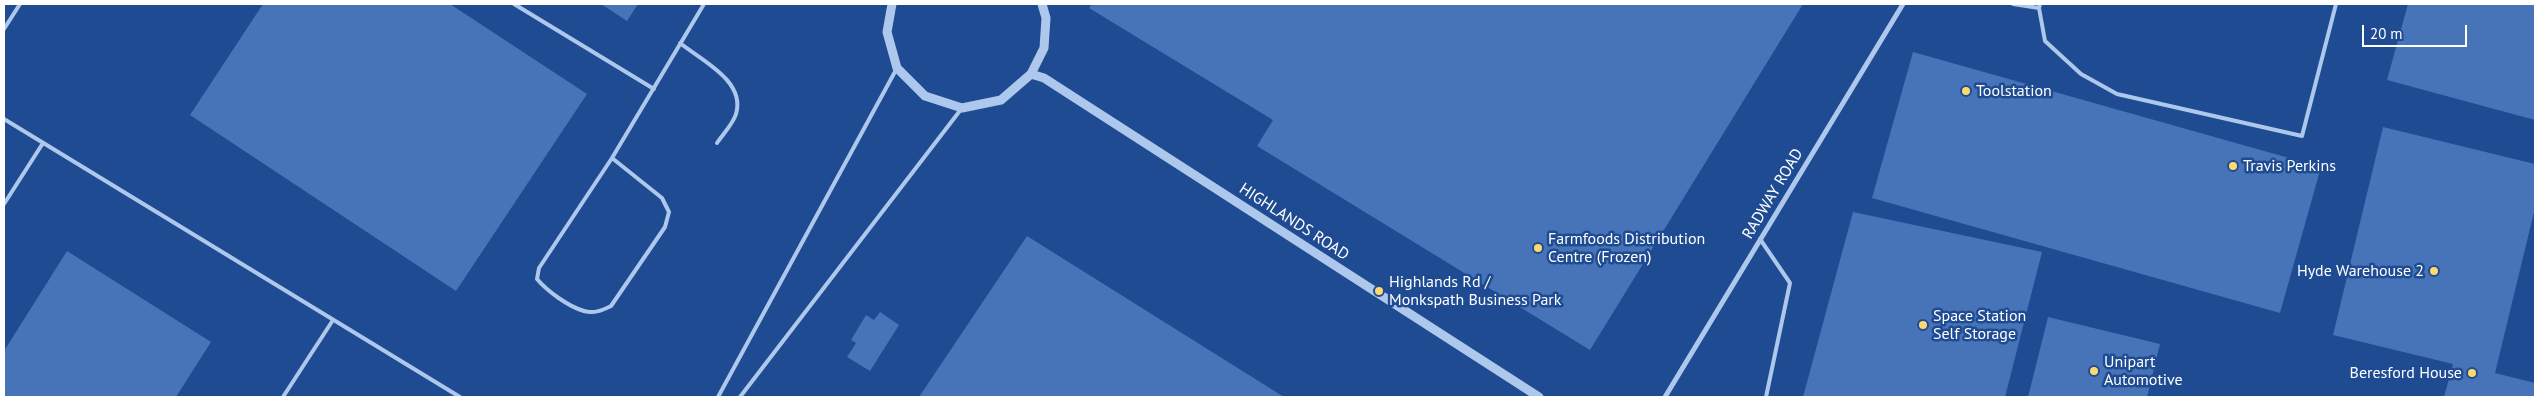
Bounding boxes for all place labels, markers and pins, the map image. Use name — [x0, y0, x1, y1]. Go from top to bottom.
place label: Toolstation — [1976, 81, 2052, 101]
marker: Toolstation — [1960, 85, 1972, 97]
place label: Travis Perkins — [2243, 156, 2336, 176]
marker: Travis Perkins — [2227, 160, 2239, 172]
place label: Farmfoods Distribution Centre (Frozen) — [1548, 229, 1705, 267]
marker: Farmfoods Distribution Centre (Frozen) — [1532, 242, 1544, 254]
place label: Hyde Warehouse 2 — [2297, 261, 2424, 281]
marker: Hyde Warehouse 2 — [2428, 265, 2440, 277]
place label: Highlands Rd / Monkspath Business Park — [1389, 272, 1561, 310]
marker: Highlands Rd / Monkspath Business Park — [1373, 285, 1385, 297]
place label: Space Station Self Storage — [1933, 306, 2026, 344]
marker: Space Station Self Storage — [1917, 319, 1929, 331]
place label: Unipart Automotive — [2104, 352, 2183, 390]
place label: Beresford House — [2350, 363, 2462, 383]
marker: Unipart Automotive — [2088, 365, 2100, 377]
marker: Beresford House — [2466, 367, 2478, 379]

